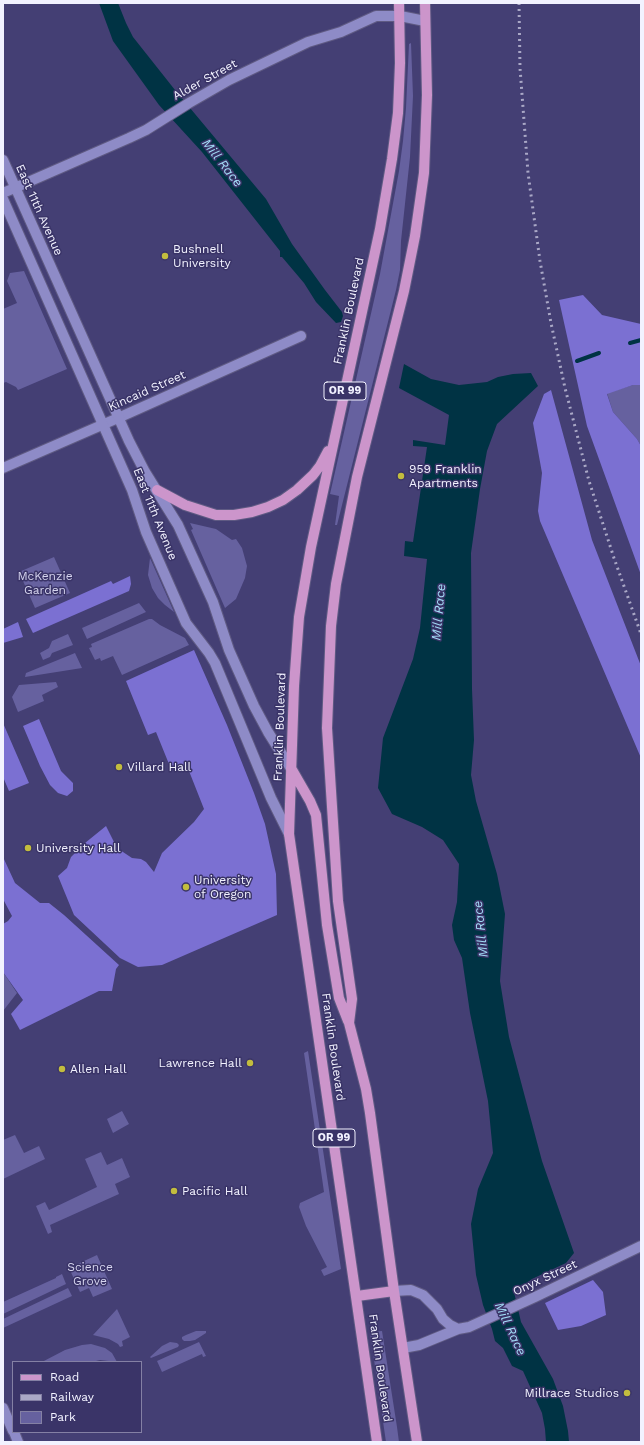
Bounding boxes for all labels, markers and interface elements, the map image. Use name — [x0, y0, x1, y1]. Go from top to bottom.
street label: Alder Street — [170, 56, 240, 104]
water label: Mill Race — [198, 136, 246, 190]
street label: East 11th Avenue — [12, 162, 66, 258]
place label: Bushnell University — [173, 242, 231, 270]
marker: Bushnell University — [160, 251, 170, 261]
street label: Franklin Boulevard — [331, 256, 367, 366]
street label: Kincaid Street — [106, 368, 188, 414]
road number: OR 99 — [324, 382, 366, 400]
place label: 959 Franklin Apartments — [409, 462, 482, 490]
street label: East 11th Avenue — [130, 466, 180, 562]
marker: 959 Franklin Apartments — [396, 471, 406, 481]
park label: McKenzie Garden — [17, 569, 73, 597]
water label: Mill Race — [429, 583, 449, 641]
street label: Franklin Boulevard — [271, 672, 289, 782]
place label: Villard Hall — [127, 760, 191, 774]
marker: Villard Hall — [114, 762, 124, 772]
place label: University Hall — [36, 841, 121, 855]
marker: University Hall — [23, 843, 33, 853]
place label: University of Oregon — [194, 873, 252, 901]
marker: University of Oregon — [181, 882, 191, 892]
water label: Mill Race — [470, 900, 492, 958]
street label: Franklin Boulevard — [318, 992, 348, 1102]
place label: Lawrence Hall — [158, 1056, 242, 1070]
marker: Lawrence Hall — [245, 1058, 255, 1068]
place label: Allen Hall — [70, 1062, 127, 1076]
marker: Allen Hall — [57, 1064, 67, 1074]
road number: OR 99 — [313, 1129, 355, 1147]
place label: Pacific Hall — [182, 1184, 248, 1198]
marker: Pacific Hall — [169, 1186, 179, 1196]
street label: Onyx Street — [511, 1257, 579, 1299]
park label: Science Grove — [67, 1260, 113, 1288]
water label: Mill Race — [491, 1300, 529, 1358]
street label: Franklin Boulevard — [365, 1313, 395, 1423]
legend — [12, 1361, 142, 1433]
text: Road — [50, 1370, 79, 1384]
place label: Millrace Studios — [525, 1386, 619, 1400]
marker: Millrace Studios — [622, 1388, 632, 1398]
text: Railway — [50, 1390, 94, 1404]
text: Park — [50, 1410, 76, 1424]

